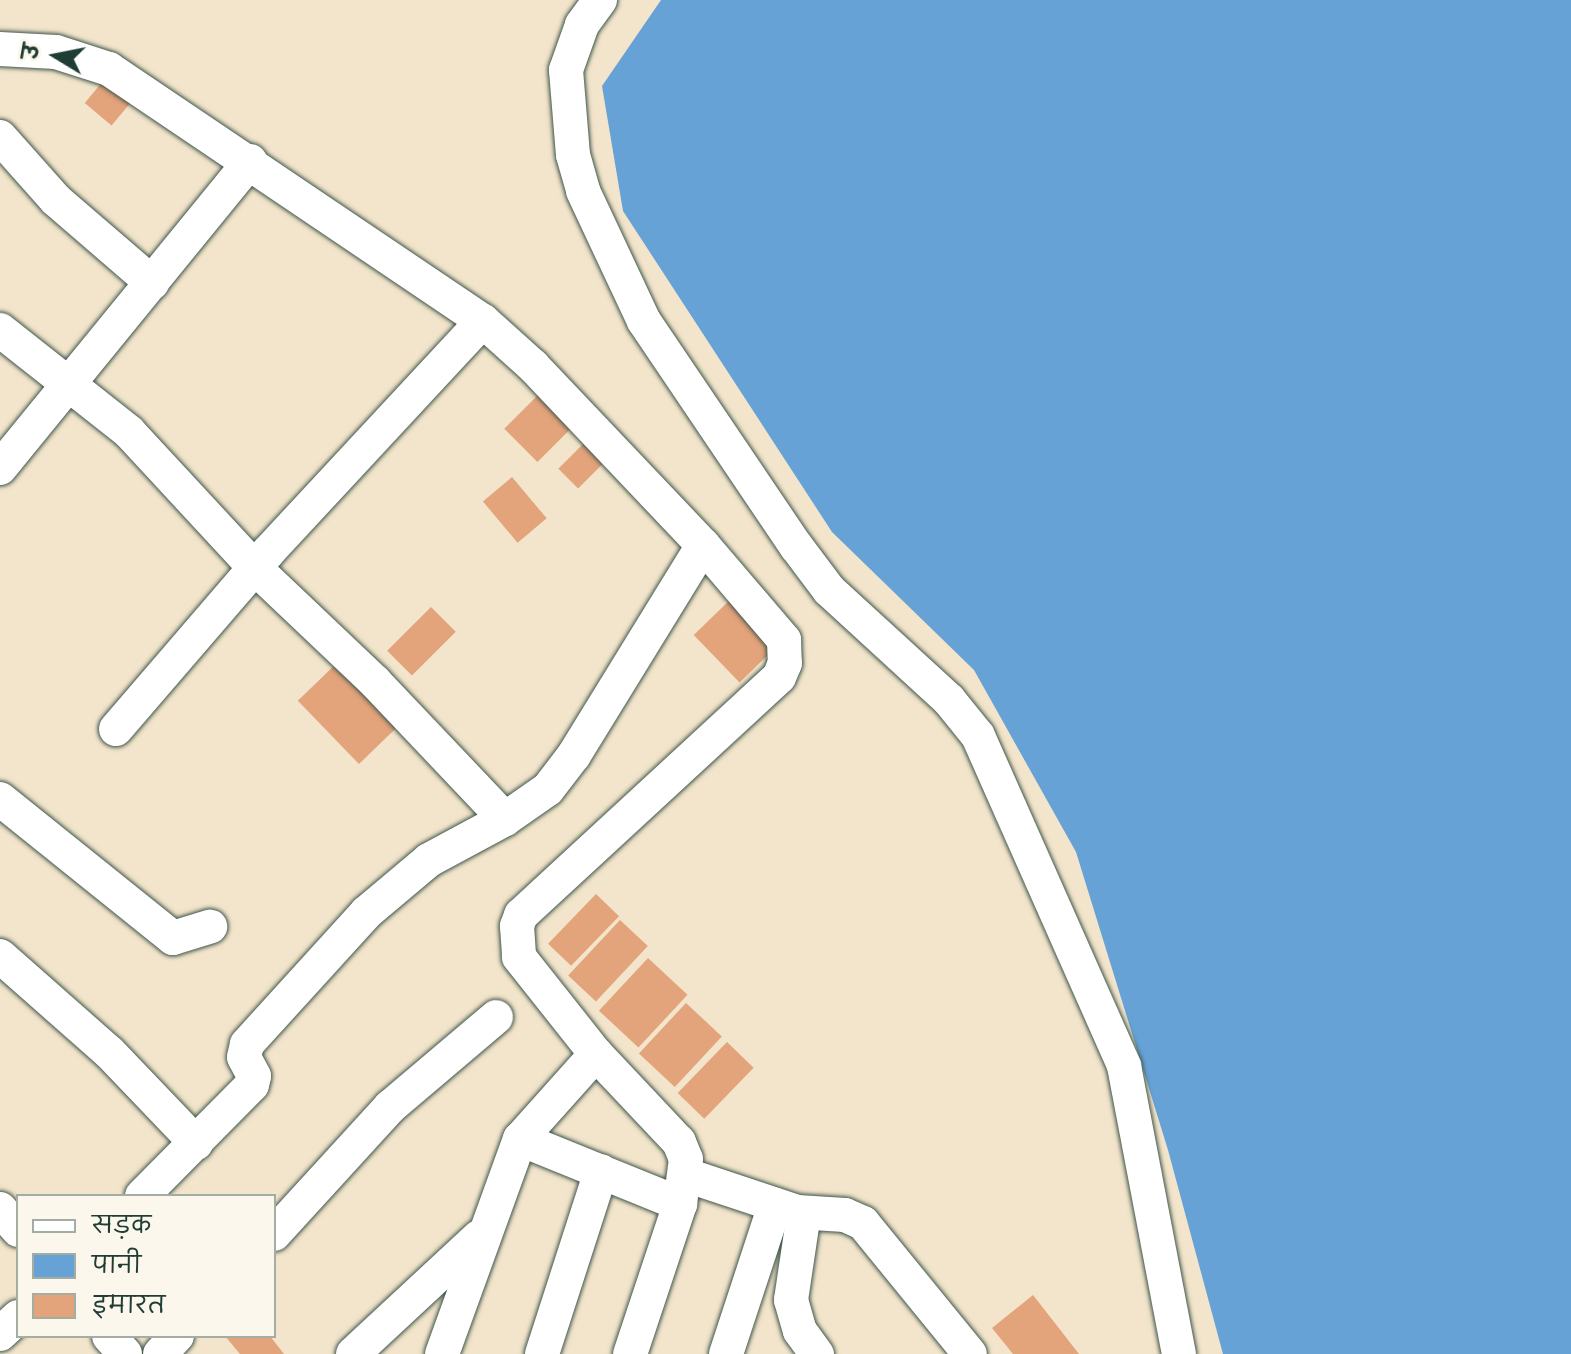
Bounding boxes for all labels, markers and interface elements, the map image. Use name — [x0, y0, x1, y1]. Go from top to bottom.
north arrow — [16, 16, 96, 96]
text: उ — [15, 42, 48, 62]
legend — [16, 1194, 276, 1338]
text: सड़क — [92, 1209, 151, 1243]
text: पानी — [92, 1249, 141, 1283]
text: इमारत — [92, 1289, 165, 1323]

